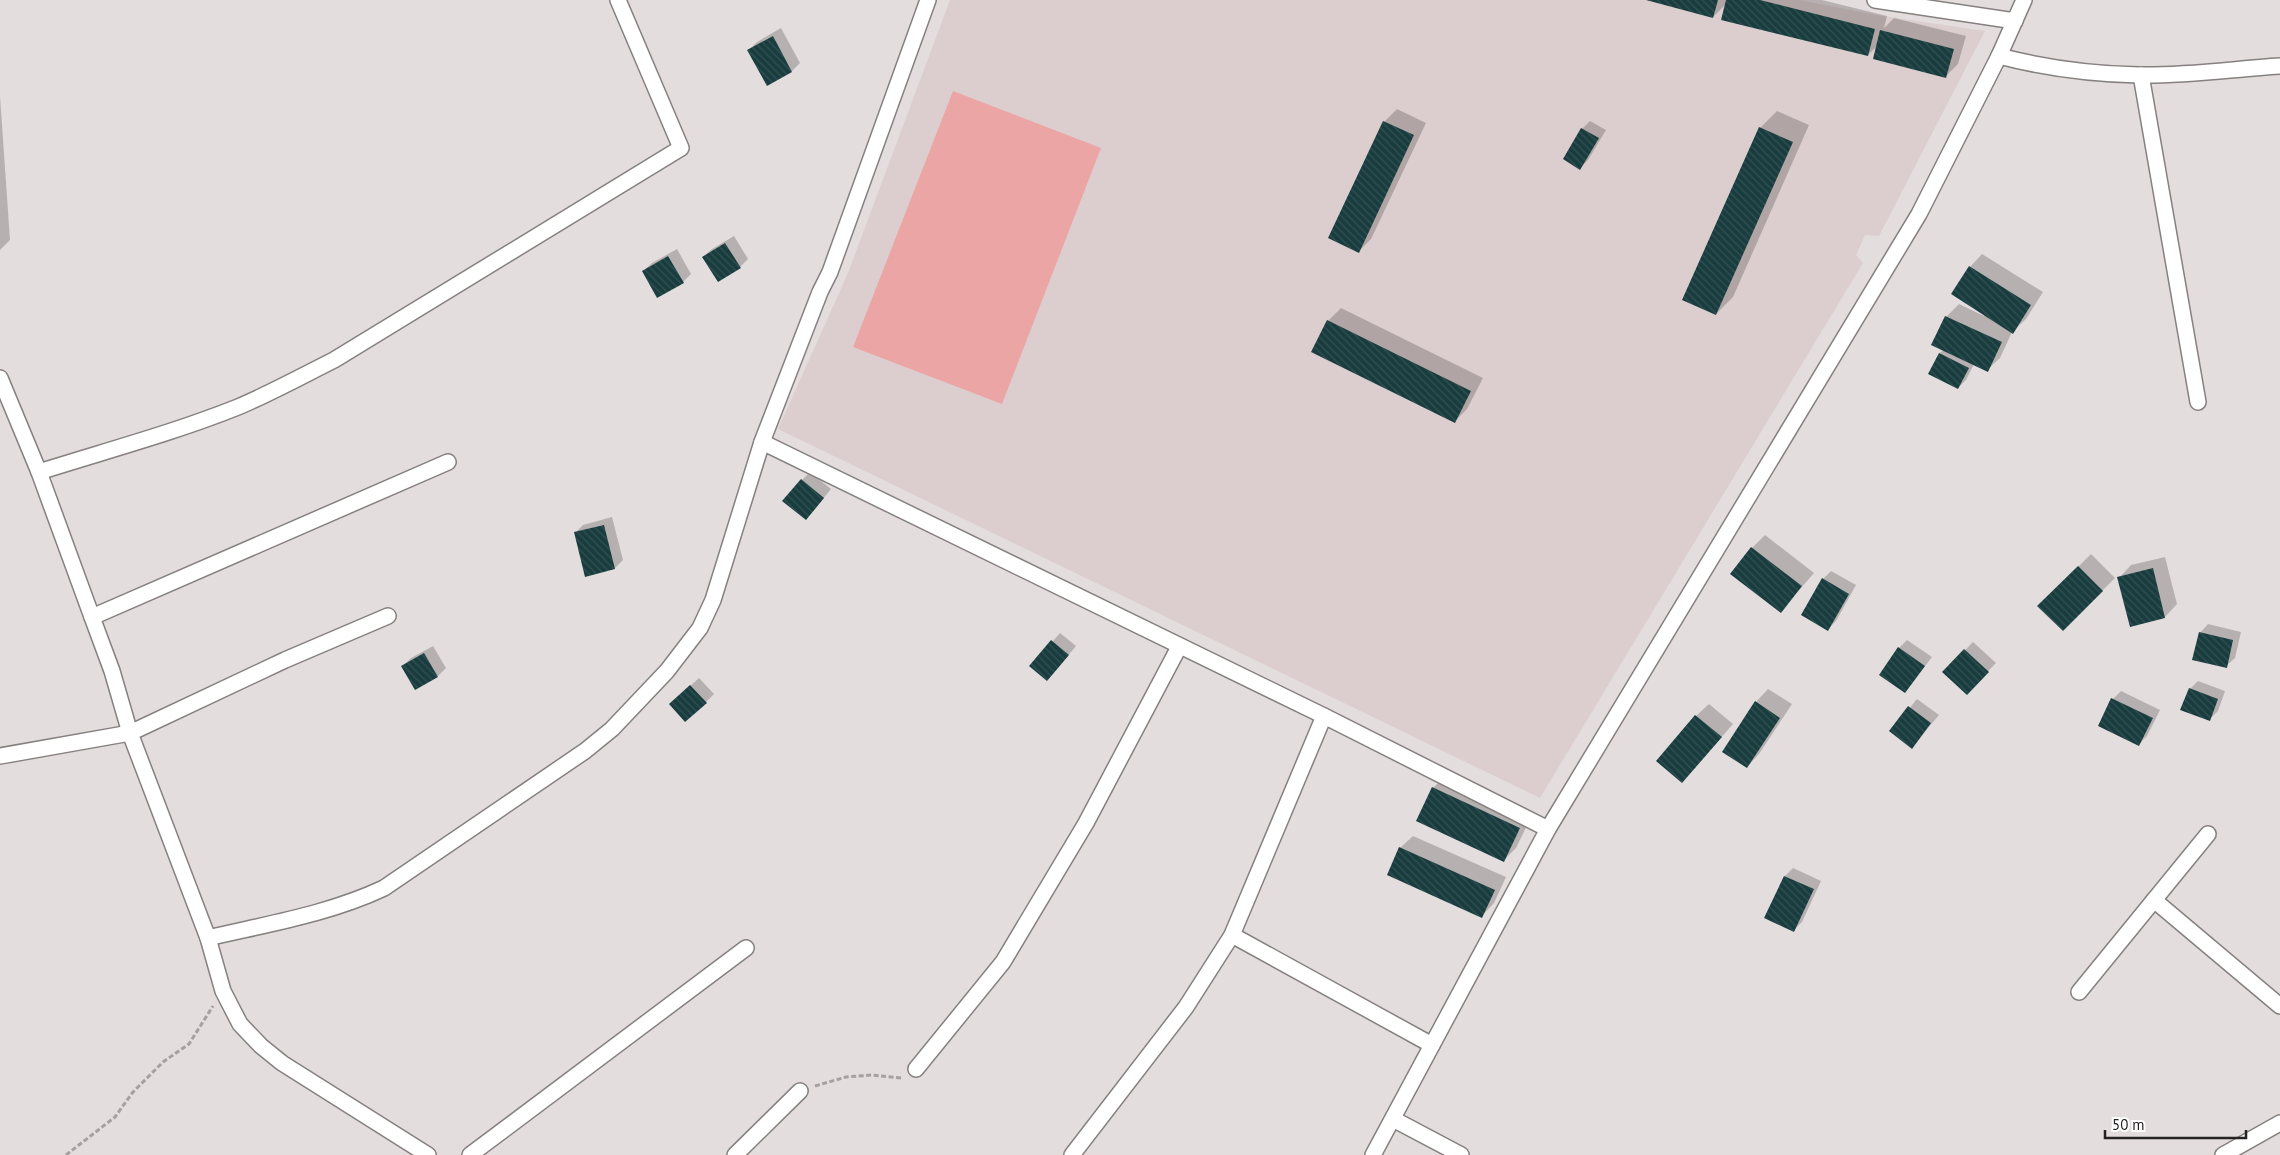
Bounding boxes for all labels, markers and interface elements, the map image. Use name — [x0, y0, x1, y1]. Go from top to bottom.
scale bar — [2105, 1108, 2246, 1140]
text: 50 m — [2112, 1115, 2145, 1134]

